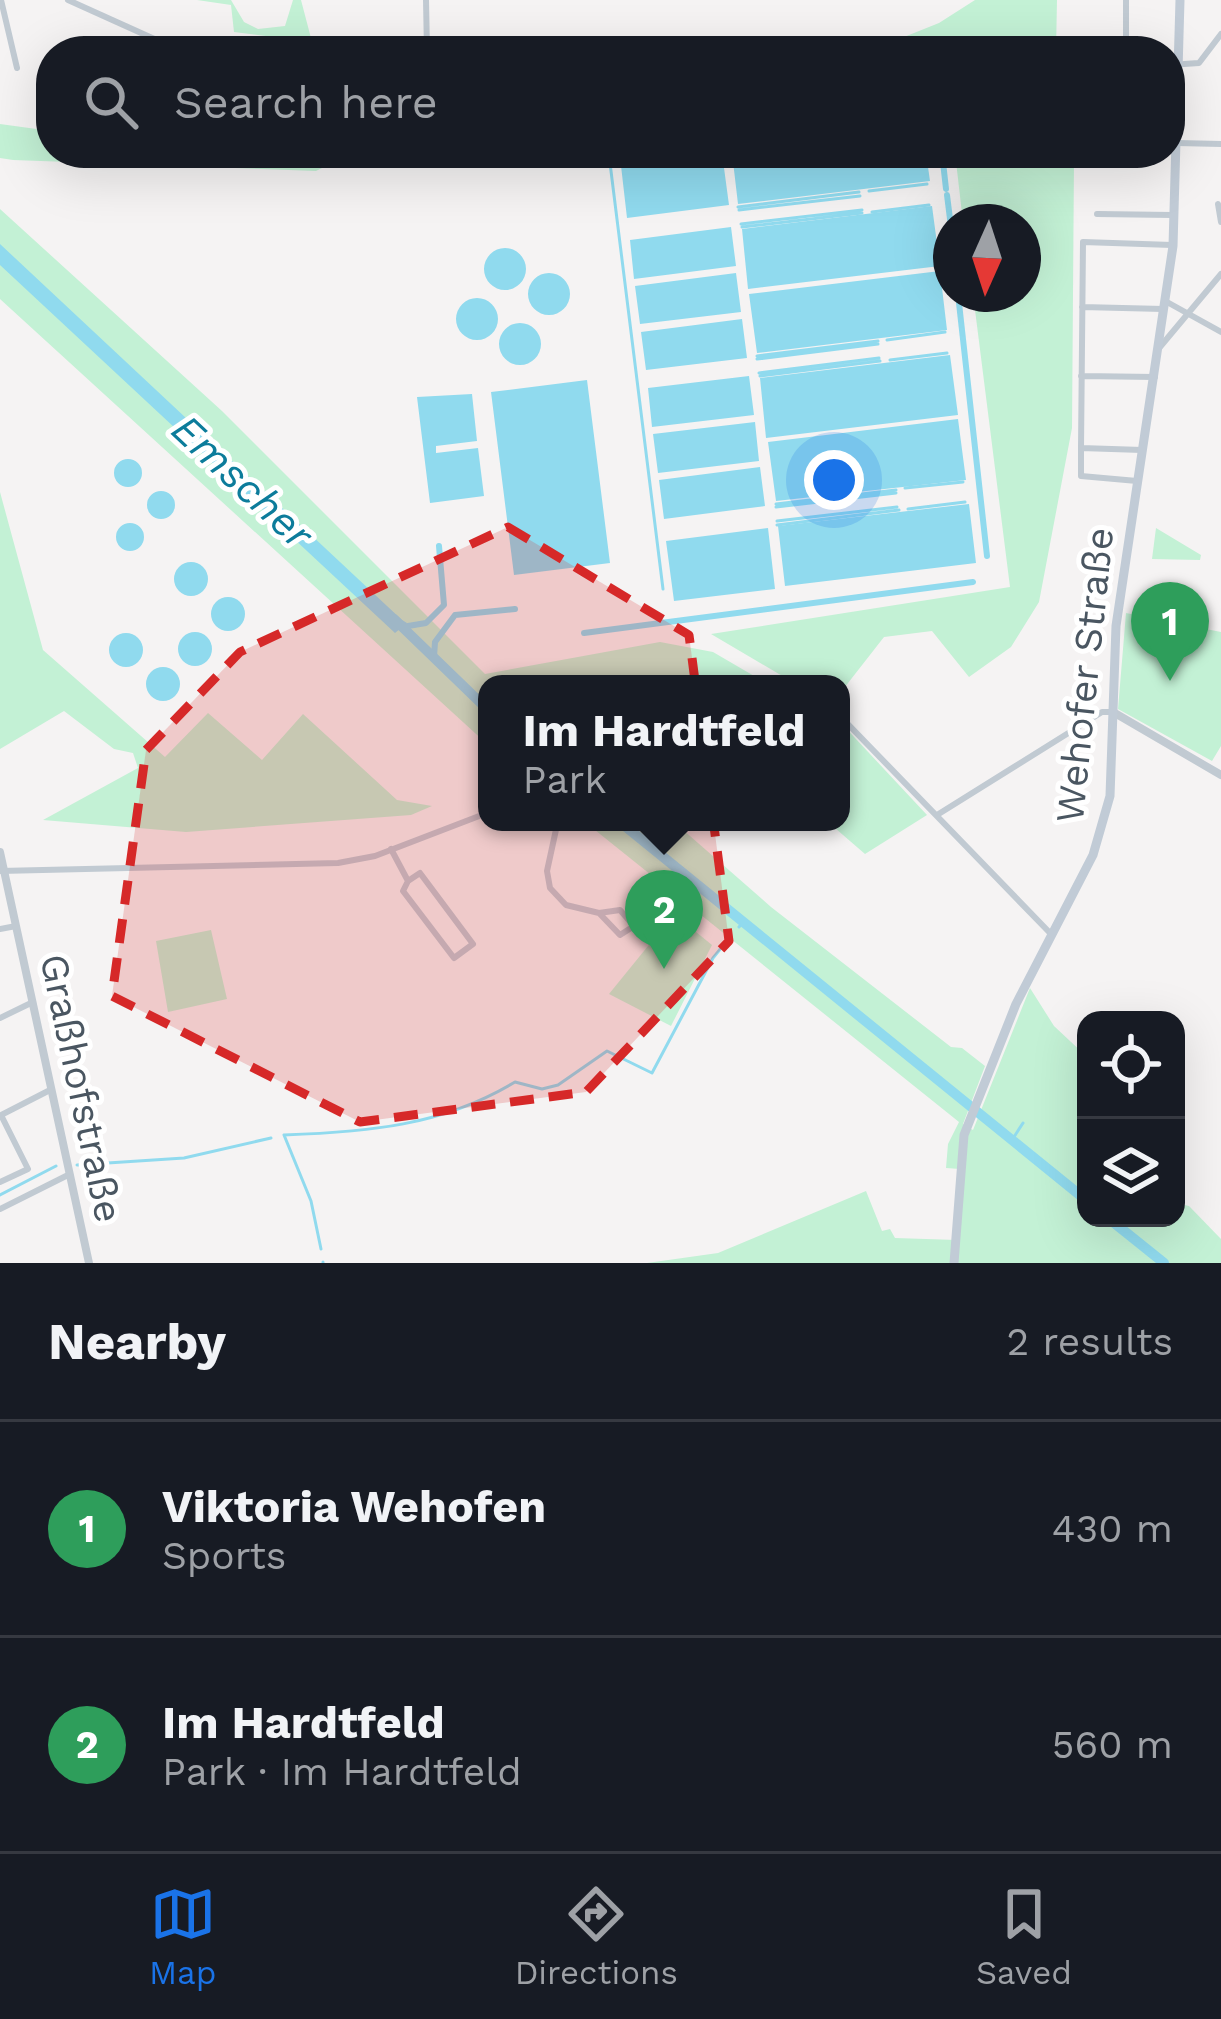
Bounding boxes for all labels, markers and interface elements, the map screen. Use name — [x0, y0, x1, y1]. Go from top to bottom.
search box — [36, 36, 1185, 168]
icon: search — [78, 69, 144, 135]
text: Search here — [174, 76, 438, 129]
north arrow — [933, 204, 1041, 312]
water label: Emscher — [162, 404, 324, 560]
your location — [804, 450, 864, 510]
street label: Wehofer Straße — [1047, 525, 1122, 825]
pin: 1 — [1131, 582, 1209, 681]
popup — [478, 675, 850, 831]
text: Im Hardtfeld — [523, 704, 805, 757]
text: Park — [523, 757, 607, 802]
pin: 2 — [625, 870, 703, 969]
street label: Graßhofstraße — [31, 950, 132, 1226]
map controls — [1077, 1011, 1185, 1227]
button: locate — [1077, 1011, 1185, 1119]
button: layers — [1077, 1119, 1185, 1227]
text: Nearby — [48, 1312, 226, 1371]
text: 2 results — [1007, 1319, 1173, 1364]
text: Viktoria Wehofen — [162, 1480, 546, 1533]
text: 1 — [79, 1506, 95, 1551]
text: 430 m — [1052, 1506, 1173, 1551]
text: Sports — [162, 1533, 286, 1578]
text: Im Hardtfeld — [162, 1696, 445, 1749]
text: 2 — [75, 1722, 99, 1767]
text: 560 m — [1052, 1722, 1173, 1767]
text: Park · Im Hardtfeld — [162, 1749, 522, 1794]
tab: Map — [149, 1881, 216, 1992]
tab: Directions — [515, 1881, 678, 1992]
tab: Saved — [976, 1881, 1072, 1992]

